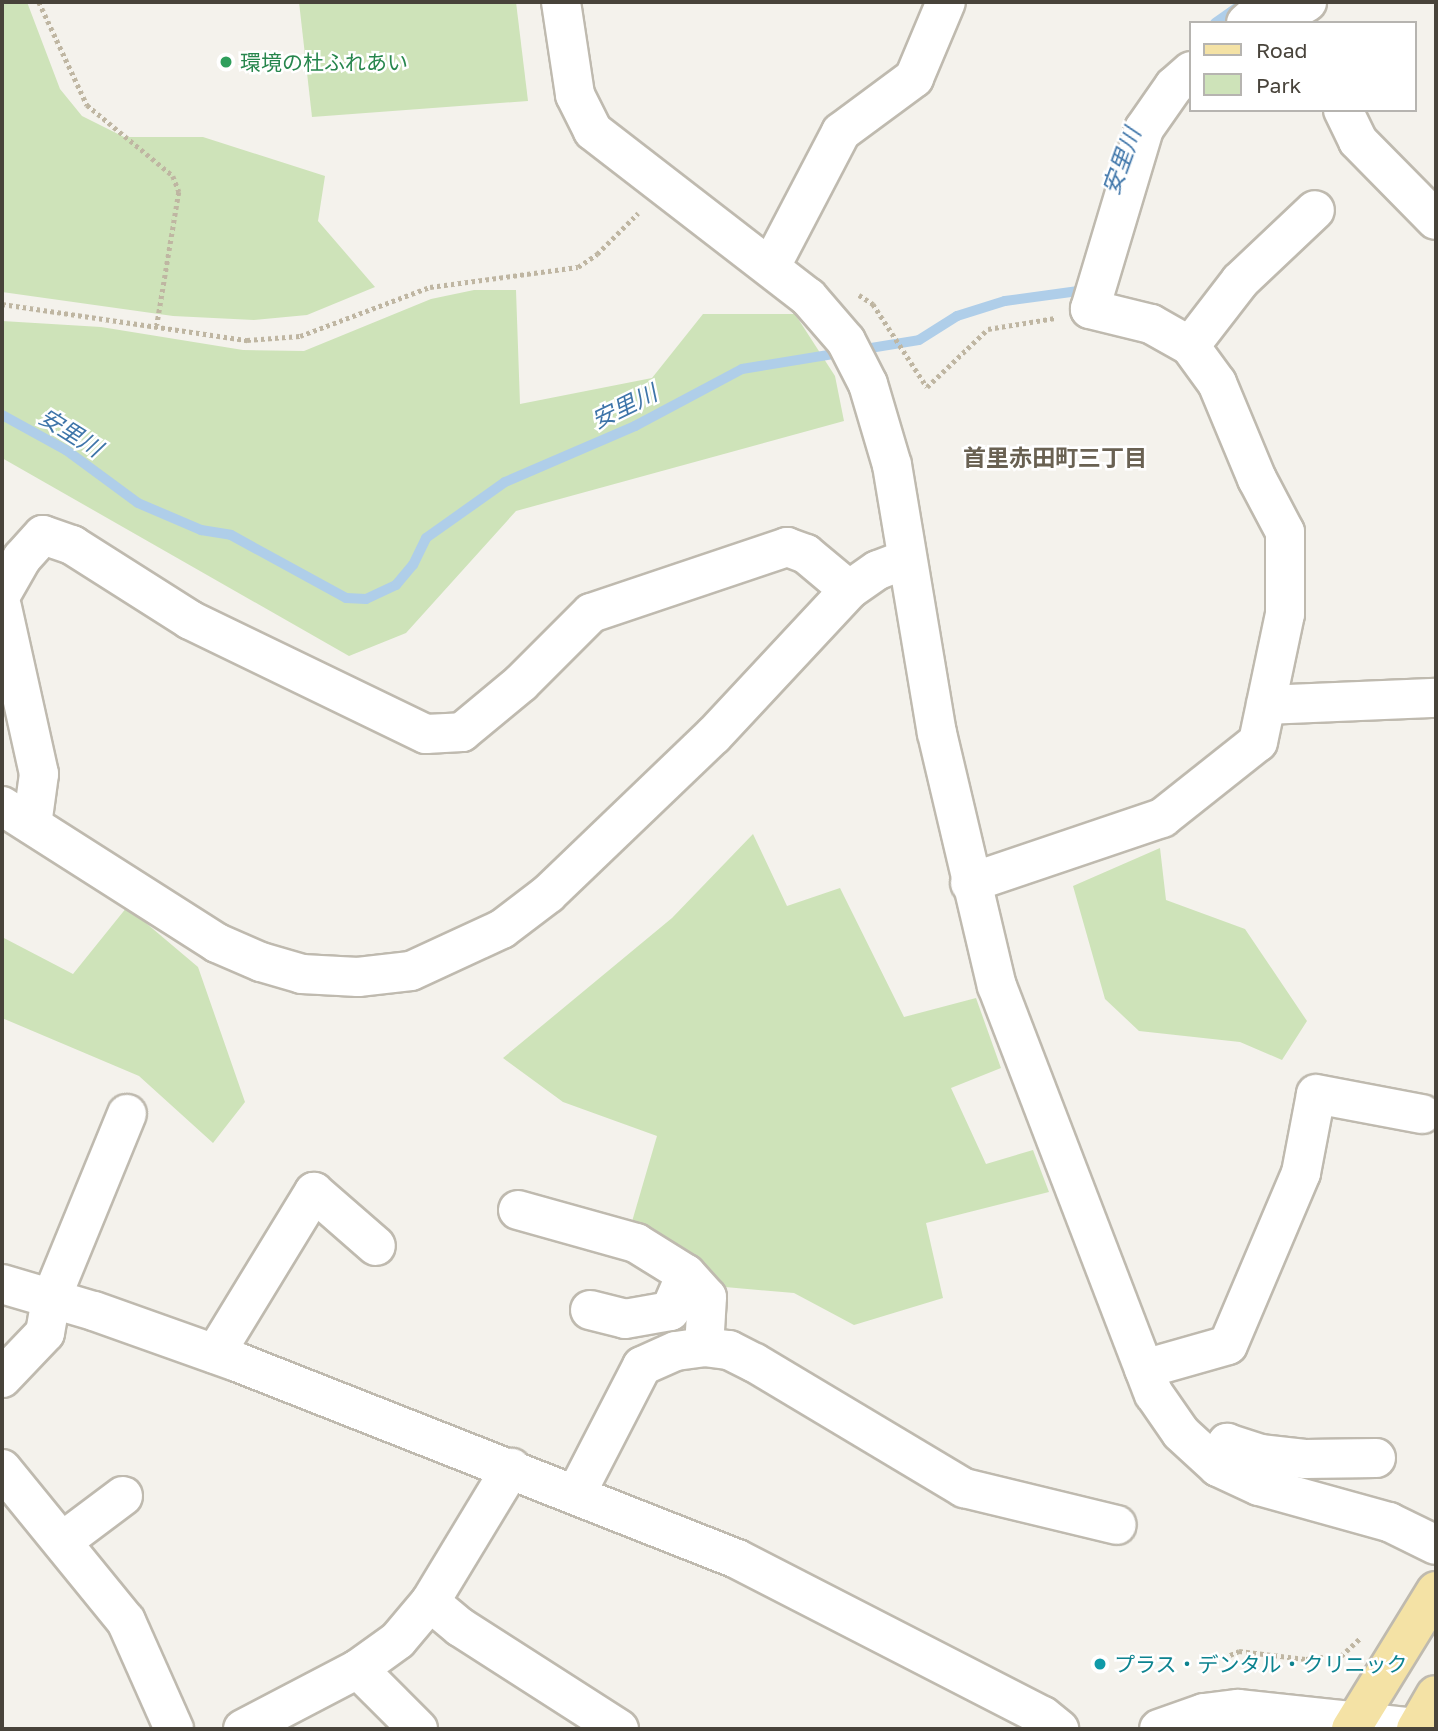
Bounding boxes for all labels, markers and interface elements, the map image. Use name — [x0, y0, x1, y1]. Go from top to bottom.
legend — [1190, 21, 1417, 112]
text: Road — [1256, 37, 1307, 63]
place label: 環境の杜ふれあい — [240, 49, 408, 75]
marker: 環境の杜ふれあい — [218, 54, 234, 70]
text: Park — [1256, 72, 1301, 98]
water label: 安里川 — [1096, 124, 1146, 198]
water label: 安里川 — [587, 378, 661, 434]
water label: 安里川 — [34, 402, 108, 462]
district label: 首里赤田町三丁目 — [963, 443, 1147, 471]
place label: プラス・デンタル・クリニック — [1114, 1651, 1408, 1677]
marker: プラス・デンタル・クリニック — [1092, 1656, 1108, 1672]

